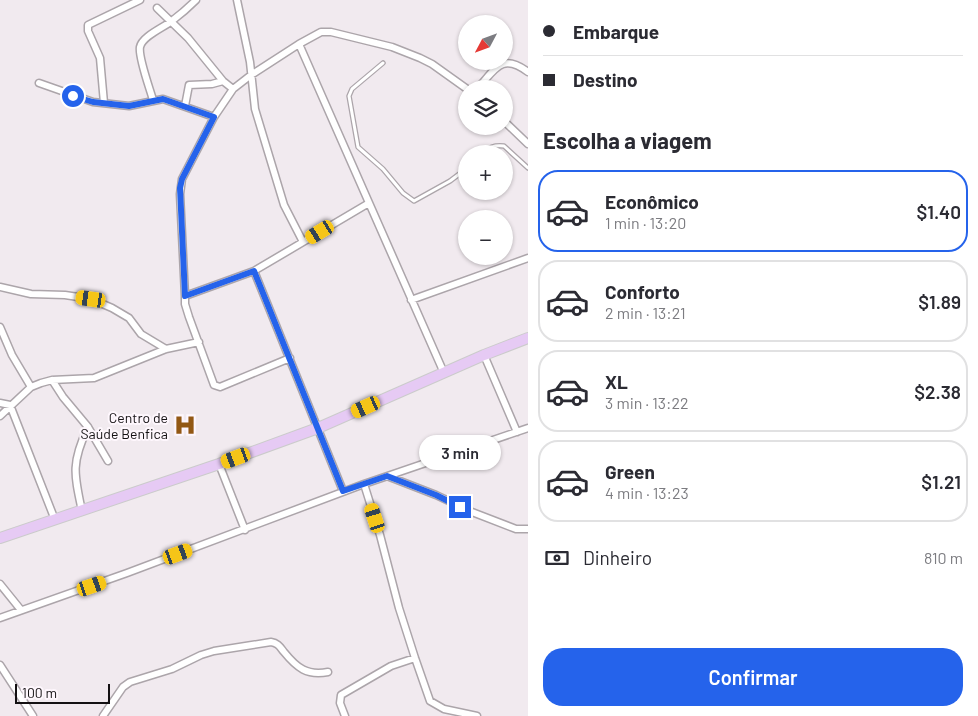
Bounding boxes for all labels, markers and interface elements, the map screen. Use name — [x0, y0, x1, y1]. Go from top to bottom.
north arrow — [458, 15, 512, 70]
map controls — [458, 15, 513, 265]
text: Embarque — [573, 20, 659, 43]
text: Destino — [573, 68, 638, 91]
button: layers — [458, 80, 513, 135]
route start — [62, 85, 84, 107]
text: Escolha a viagem — [543, 127, 712, 153]
button: + — [458, 145, 513, 200]
icon: car — [545, 189, 590, 234]
text: Econômico — [605, 190, 699, 213]
text: $1.40 — [916, 200, 961, 223]
button: − — [458, 210, 513, 265]
text: 1 min · 13:20 — [605, 213, 686, 232]
car — [303, 218, 336, 246]
icon: car — [545, 279, 590, 324]
text: Conforto — [605, 280, 680, 303]
car — [75, 289, 106, 309]
text: $1.89 — [918, 290, 961, 313]
text: 2 min · 13:21 — [605, 303, 686, 322]
icon: car — [545, 369, 590, 414]
text: XL — [605, 370, 628, 393]
text: $2.38 — [914, 380, 961, 403]
text: 3 min · 13:22 — [605, 393, 689, 412]
car — [349, 394, 382, 420]
place label: Centro de Saúde Benfica — [80, 409, 168, 442]
hospital icon: Centro de Saúde Benfica — [172, 412, 198, 438]
callout: 3 min — [419, 434, 501, 470]
text: 3 min — [441, 443, 479, 462]
car — [219, 446, 252, 470]
icon: car — [545, 459, 590, 504]
text: Green — [605, 460, 655, 483]
text: $1.21 — [921, 470, 961, 493]
text: 4 min · 13:23 — [605, 483, 689, 502]
route end — [449, 496, 471, 518]
car — [363, 501, 386, 535]
car — [161, 542, 194, 566]
icon: cash — [543, 544, 571, 572]
text: Dinheiro — [583, 546, 652, 569]
text: 810 m — [924, 548, 963, 567]
car — [75, 574, 108, 598]
button: Confirmar — [543, 648, 963, 706]
scale bar — [15, 681, 110, 704]
text: 100 m — [22, 684, 57, 701]

